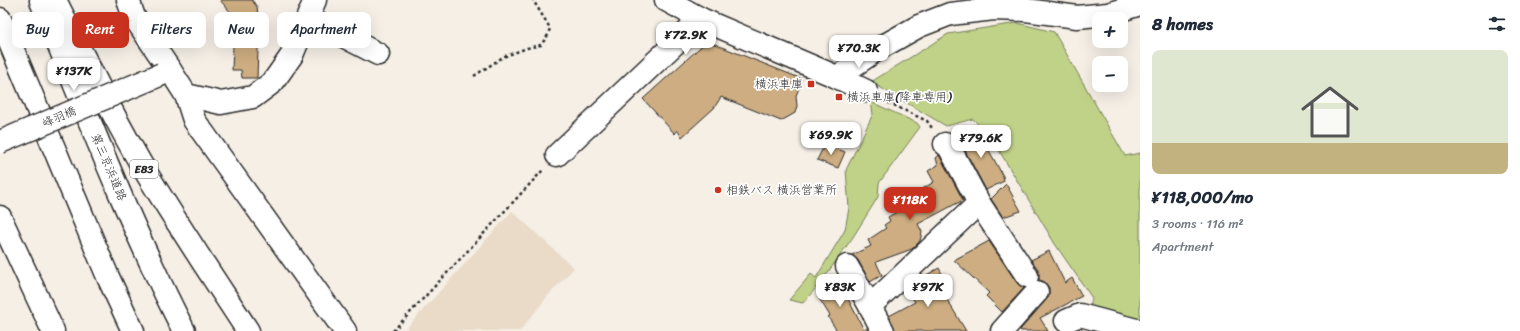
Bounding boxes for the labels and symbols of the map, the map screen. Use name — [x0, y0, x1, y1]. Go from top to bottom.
pin: ¥72.9K — [653, 22, 719, 56]
pin: ¥70.3K — [826, 35, 892, 69]
pin: ¥137K — [46, 58, 102, 92]
place label: 横浜車庫 — [755, 73, 803, 95]
marker: 横浜車庫 — [806, 79, 816, 89]
place label: 横浜車庫(降車専用) — [847, 86, 952, 108]
marker: 横浜車庫(降車専用) — [834, 92, 844, 102]
street label: 峰羽橋 — [38, 100, 80, 134]
pin: ¥69.9K — [798, 122, 864, 156]
pin: ¥79.6K — [948, 125, 1014, 159]
street label: 第三京浜道路 — [85, 130, 133, 204]
road number: E83 — [130, 160, 158, 178]
place label: 相鉄バス 横浜営業所 — [726, 179, 837, 201]
marker: 相鉄バス 横浜営業所 — [713, 185, 723, 195]
pin: ¥118K — [882, 187, 938, 221]
pin: ¥83K — [816, 274, 864, 308]
pin: ¥97K — [904, 274, 952, 308]

